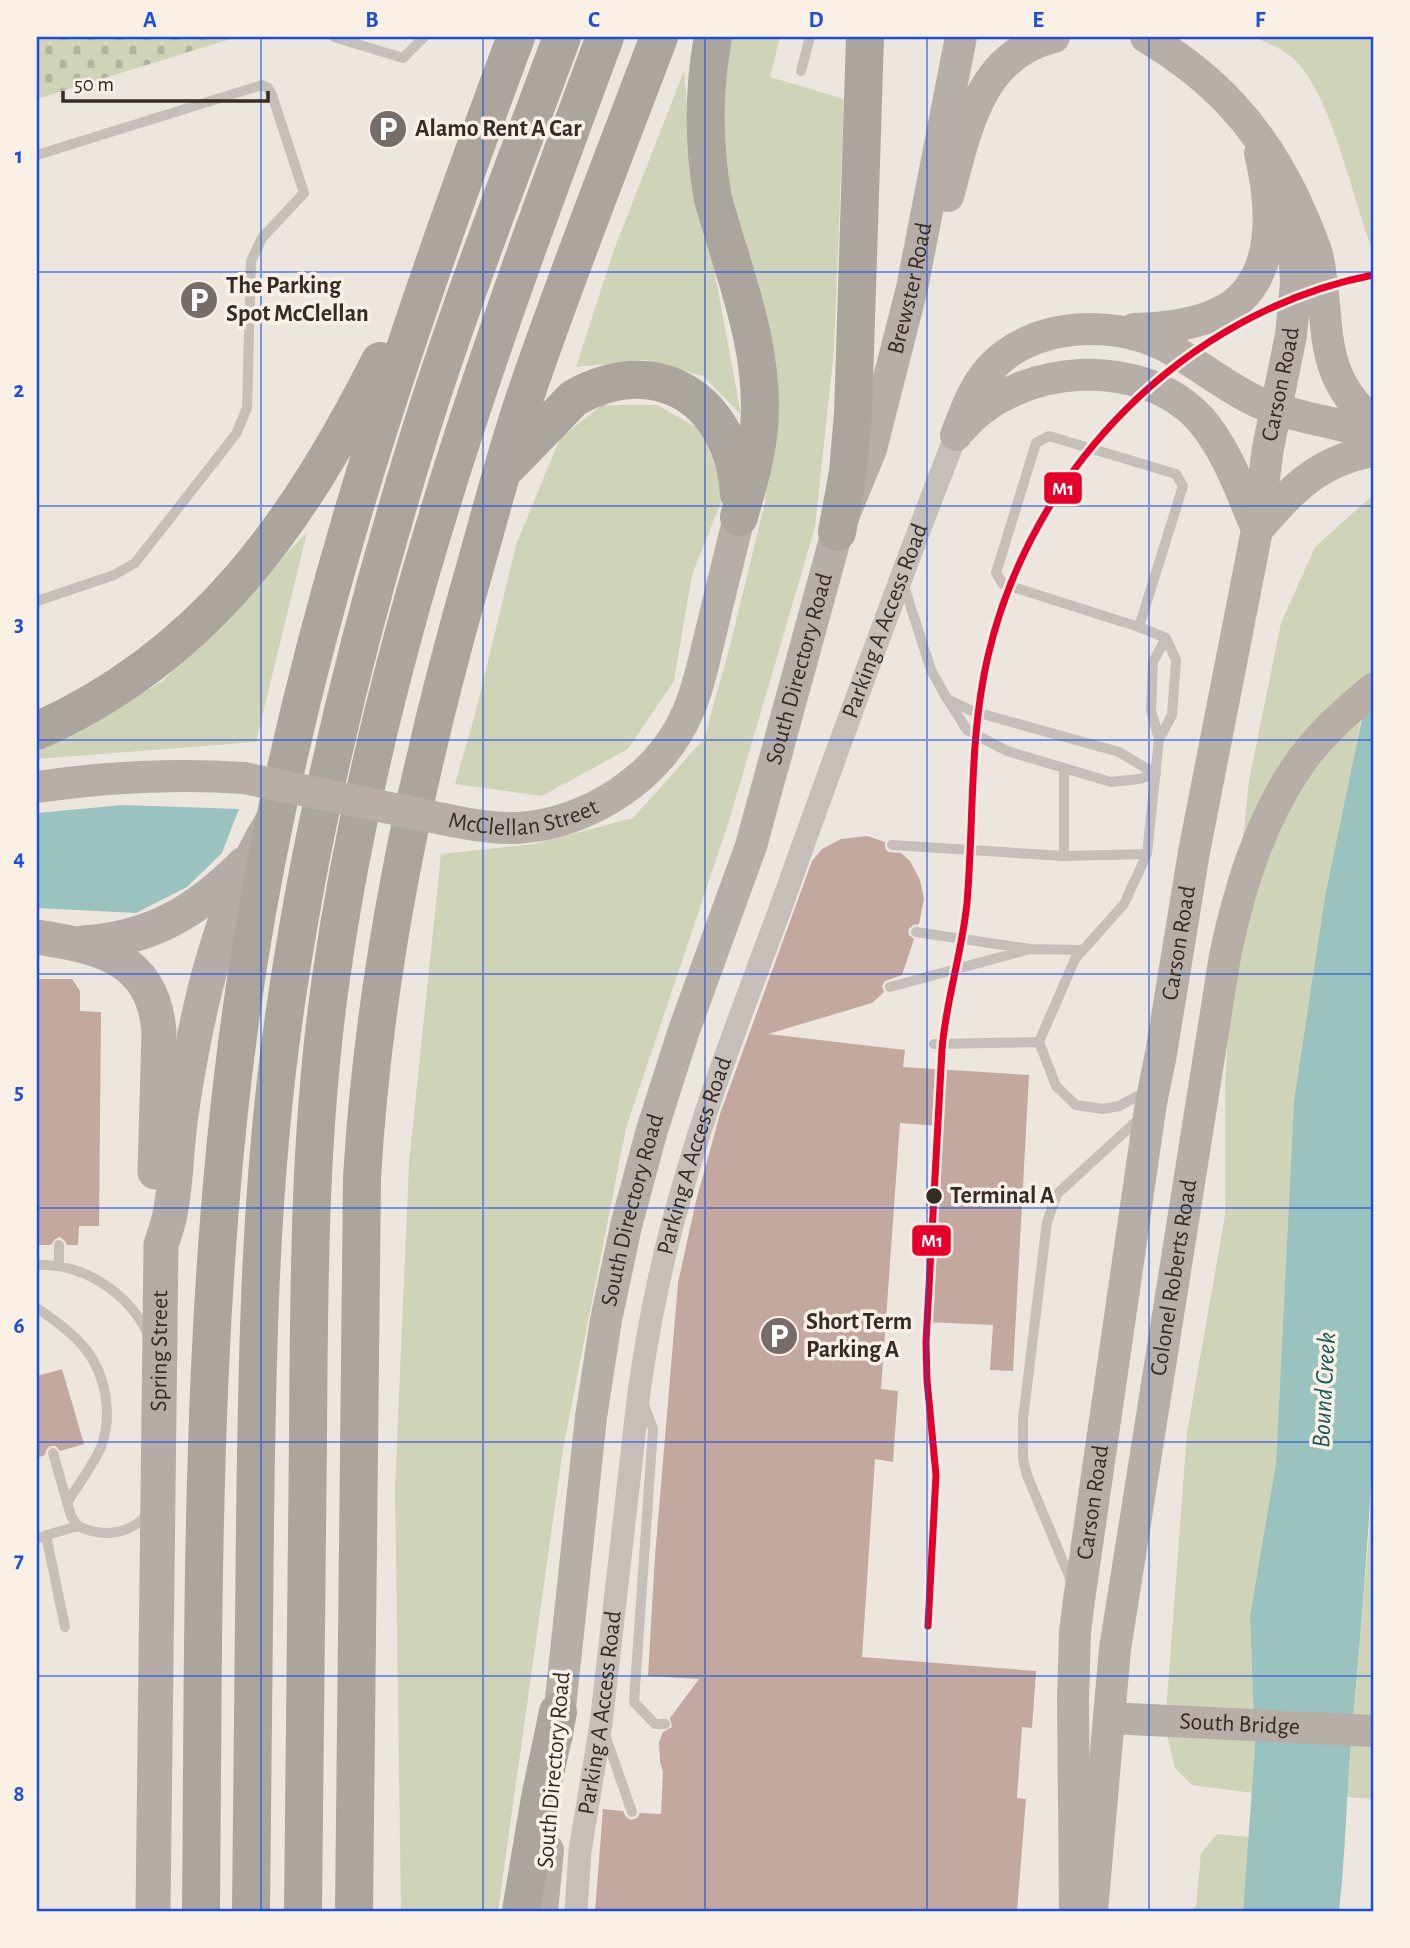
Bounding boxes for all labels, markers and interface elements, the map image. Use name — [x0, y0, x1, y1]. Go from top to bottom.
text: A — [143, 9, 157, 32]
text: B — [365, 9, 379, 32]
text: C — [588, 9, 600, 32]
text: D — [808, 9, 824, 32]
text: E — [1032, 9, 1044, 32]
text: F — [1255, 9, 1266, 32]
scale bar — [63, 60, 268, 104]
text: 50 m — [74, 74, 114, 95]
parking icon: Alamo Rent A Car — [367, 108, 409, 150]
place label: Alamo Rent A Car — [415, 117, 582, 141]
text: 1 — [15, 145, 23, 168]
street label: Brewster Road — [884, 220, 937, 357]
place label: The Parking Spot McClellan — [226, 274, 369, 326]
parking icon: The Parking Spot McClellan — [178, 279, 220, 321]
street label: Carson Road — [1258, 326, 1304, 443]
text: 2 — [14, 379, 25, 402]
line badge: M1 — [1043, 471, 1083, 505]
text: M1 — [1052, 480, 1074, 499]
street label: Parking A Access Road — [838, 520, 932, 722]
street label: South Directory Road — [762, 571, 837, 767]
text: 3 — [14, 613, 24, 636]
street label: McClellan Street — [446, 795, 603, 840]
text: 4 — [13, 847, 25, 870]
street label: Carson Road — [1158, 884, 1200, 1002]
street label: Parking A Access Road — [653, 1054, 736, 1257]
text: 5 — [14, 1081, 24, 1104]
street label: South Directory Road — [597, 1111, 668, 1308]
street label: Colonel Roberts Road — [1147, 1178, 1201, 1378]
place label: Terminal A — [950, 1184, 1055, 1208]
marker: Terminal A — [924, 1186, 944, 1206]
line badge: M1 — [911, 1224, 952, 1257]
text: M1 — [921, 1232, 943, 1251]
street label: Spring Street — [147, 1290, 172, 1412]
place label: Short Term Parking A — [806, 1310, 912, 1362]
text: 6 — [13, 1315, 25, 1338]
parking icon: Short Term Parking A — [758, 1315, 800, 1357]
water label: Bound Creek — [1308, 1331, 1340, 1449]
street label: Carson Road — [1073, 1443, 1113, 1561]
text: 7 — [14, 1549, 24, 1572]
street label: Parking A Access Road — [574, 1609, 626, 1816]
street label: South Directory Road — [533, 1671, 575, 1869]
street label: South Bridge — [1179, 1709, 1301, 1739]
text: 8 — [13, 1783, 25, 1806]

